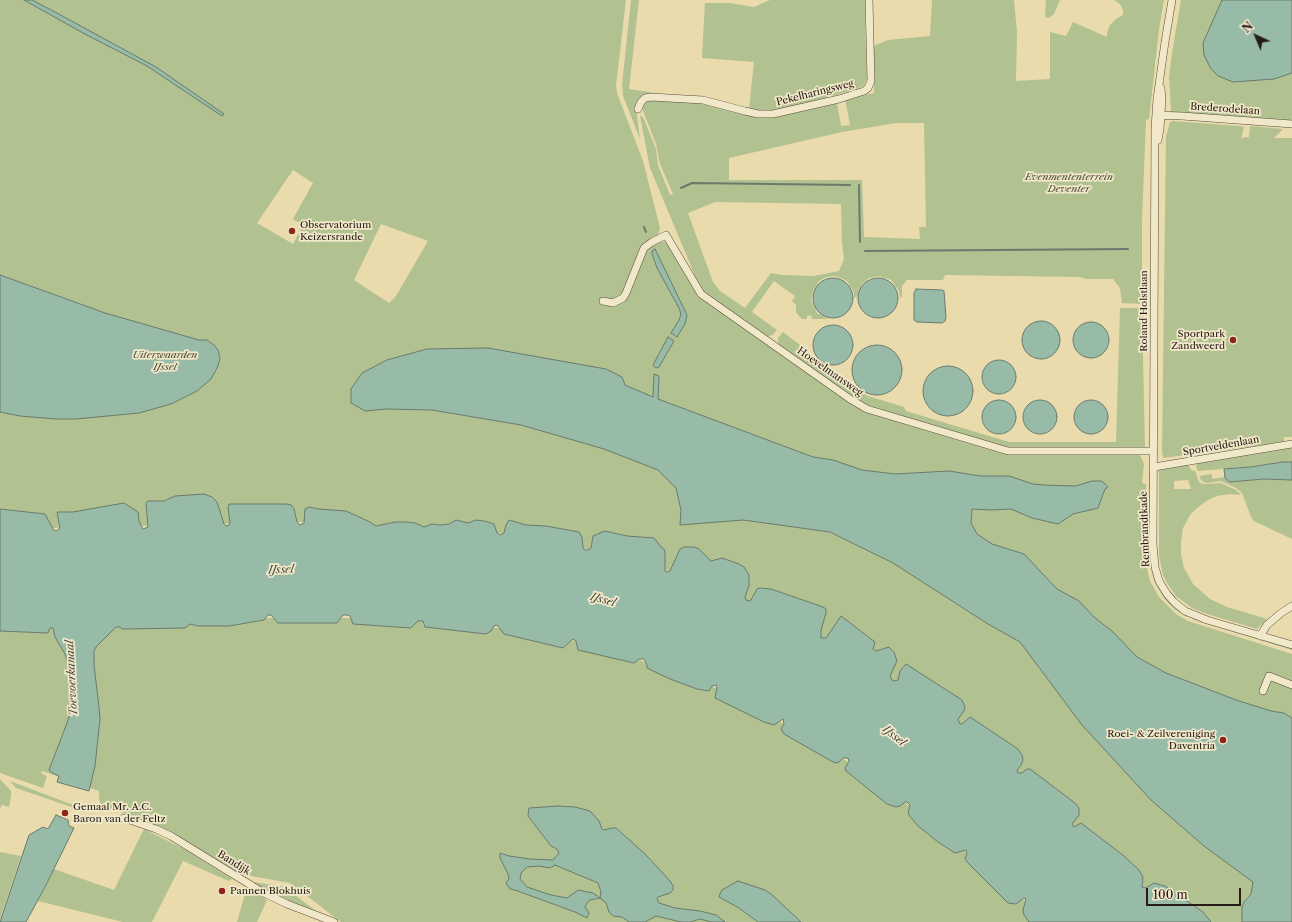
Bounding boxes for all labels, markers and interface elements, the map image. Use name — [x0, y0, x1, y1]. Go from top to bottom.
north arrow — [1236, 16, 1276, 56]
text: N — [1239, 19, 1256, 36]
street label: Pekelharingsweg — [775, 78, 855, 108]
street label: Brederodelaan — [1190, 101, 1260, 117]
park label: Evenmententerrein Deventer — [1025, 171, 1113, 194]
place label: Observatorium Keizersrande — [300, 219, 371, 242]
marker: Observatorium Keizersrande — [287, 226, 297, 236]
street label: Roland Holstlaan — [1138, 270, 1150, 352]
place label: Sportpark Zandweerd — [1171, 328, 1225, 352]
marker: Sportpark Zandweerd — [1228, 335, 1238, 345]
street label: Hoevelmansweg — [795, 345, 865, 399]
park label: Uiterwaarden IJssel — [133, 349, 197, 372]
street label: Sportveldenlaan — [1182, 433, 1260, 459]
street label: Rembrandtkade — [1138, 491, 1152, 567]
water label: IJssel — [268, 563, 294, 577]
water label: IJssel — [589, 590, 617, 610]
water label: Toevoerkanaal — [63, 640, 81, 716]
water label: IJssel — [880, 723, 908, 749]
place label: Roei- & Zeilvereniging Daventria — [1107, 728, 1215, 752]
marker: Roei- & Zeilvereniging Daventria — [1218, 735, 1228, 745]
place label: Gemaal Mr. A.C. Baron van der Feltz — [73, 801, 166, 824]
marker: Gemaal Mr. A.C. Baron van der Feltz — [60, 808, 70, 818]
street label: Bandijk — [215, 848, 253, 878]
scale bar — [1148, 880, 1243, 906]
place label: Pannen Blokhuis — [230, 885, 310, 897]
marker: Pannen Blokhuis — [217, 886, 227, 896]
text: 100 m — [1153, 887, 1188, 902]

